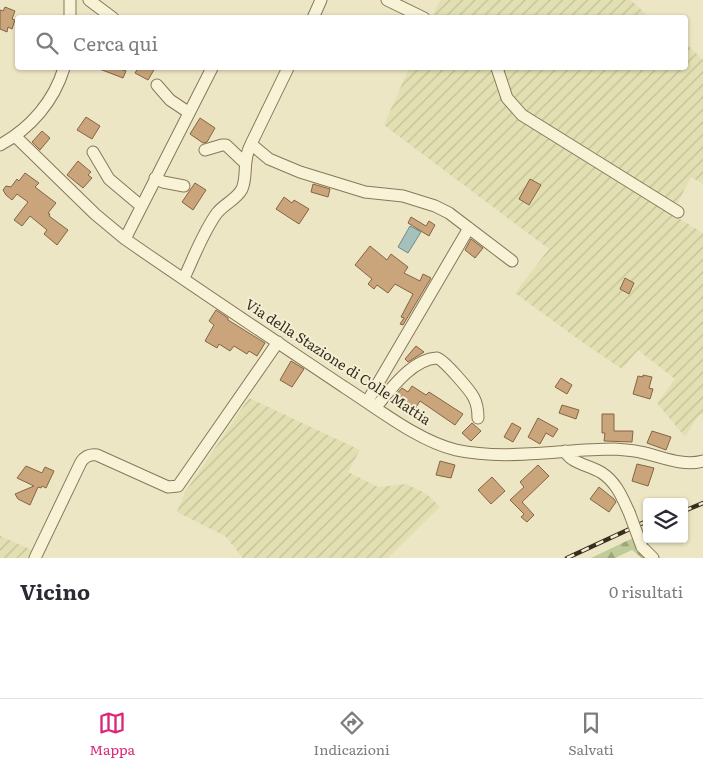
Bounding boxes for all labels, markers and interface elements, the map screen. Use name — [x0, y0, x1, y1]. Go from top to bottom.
search box — [15, 15, 688, 70]
icon: search — [33, 29, 61, 57]
text: Cerca qui — [73, 29, 158, 57]
street label: Via della Stazione di Colle Mattia — [242, 293, 436, 429]
map controls — [643, 498, 688, 543]
button: layers — [643, 498, 688, 543]
text: Vicino — [20, 575, 90, 606]
text: 0 risultati — [609, 579, 683, 603]
tab: Mappa — [89, 709, 135, 759]
tab: Indicazioni — [314, 709, 390, 759]
tab: Salvati — [568, 709, 614, 759]

